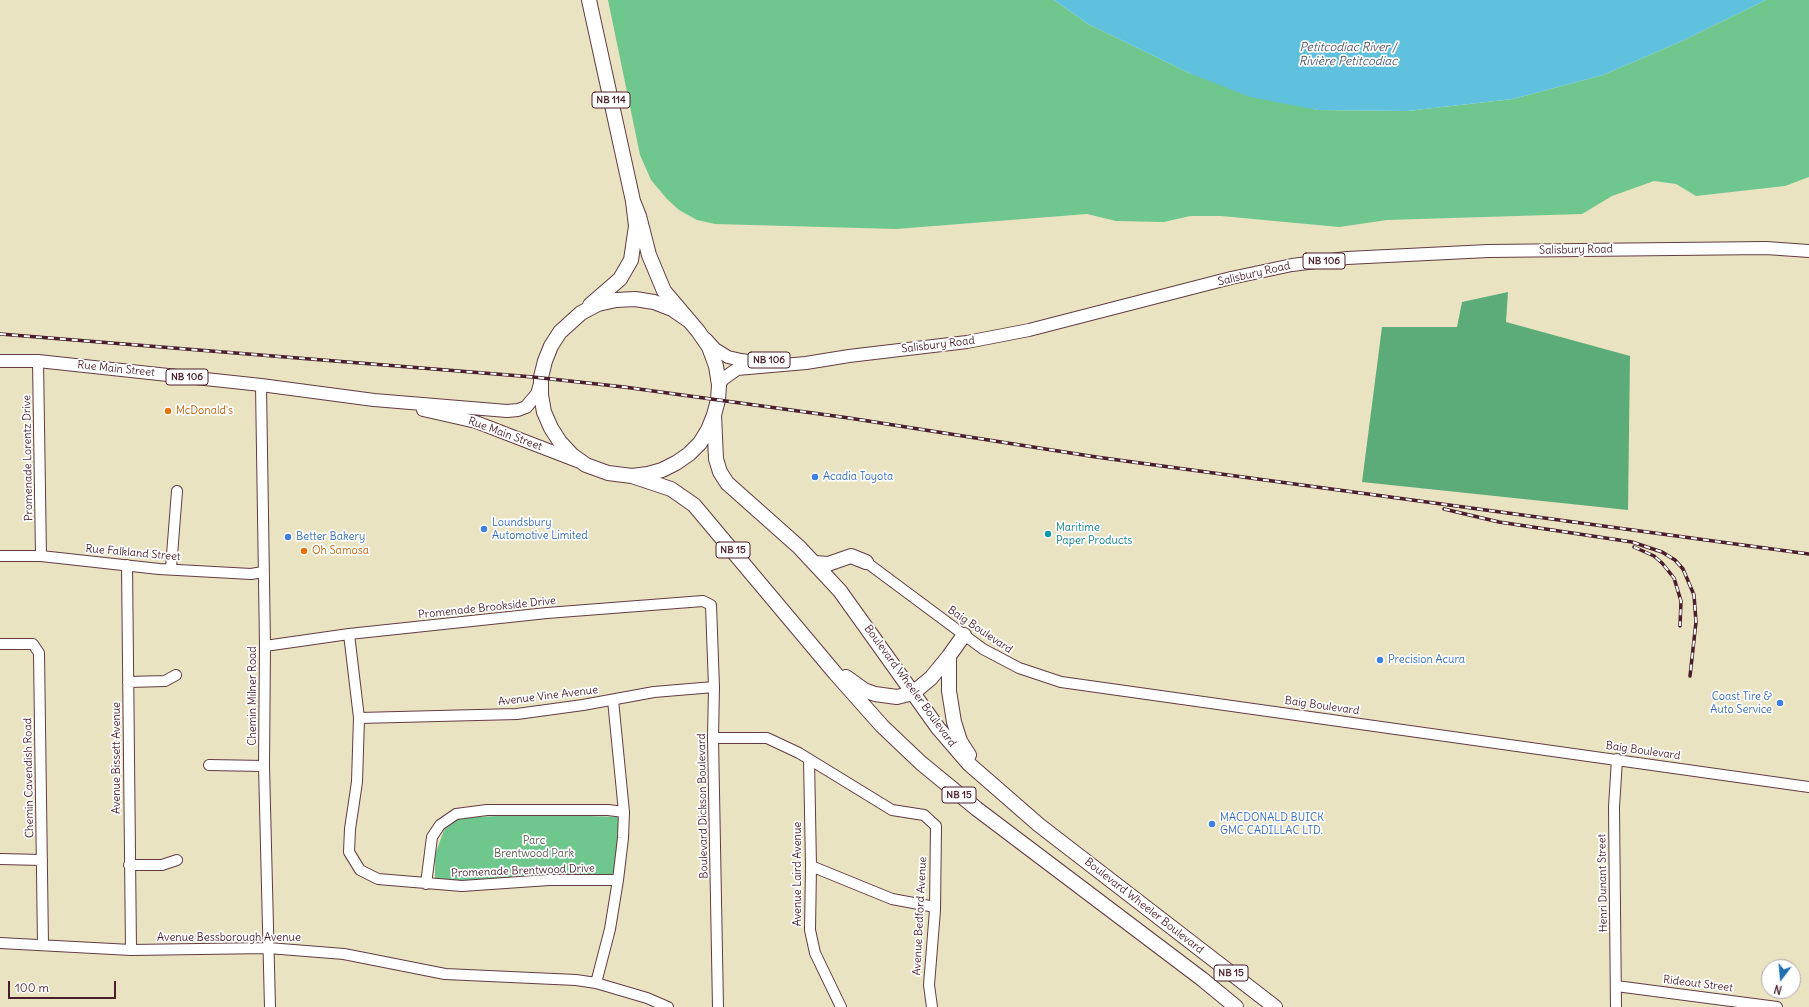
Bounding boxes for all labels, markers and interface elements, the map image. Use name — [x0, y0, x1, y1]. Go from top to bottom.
water label: Petitcodiac River / Rivière Petitcodiac — [1299, 41, 1397, 69]
road number: NB 114 — [592, 92, 630, 108]
street label: Salisbury Road — [1539, 243, 1613, 257]
road number: NB 106 — [1303, 253, 1345, 269]
street label: Salisbury Road — [1216, 259, 1292, 289]
street label: Salisbury Road — [900, 334, 976, 356]
road number: NB 106 — [748, 352, 790, 368]
street label: Rue Main Street — [77, 358, 155, 380]
road number: NB 106 — [166, 369, 208, 385]
street label: Promenade Lorentz Drive — [20, 395, 36, 521]
place label: McDonald's — [176, 404, 233, 418]
marker: McDonald's — [163, 406, 173, 416]
street label: Rue Main Street — [466, 414, 544, 454]
place label: Acadia Toyota — [823, 470, 893, 484]
marker: Acadia Toyota — [810, 472, 820, 482]
place label: Loundsbury Automotive Limited — [492, 516, 588, 542]
place label: Maritime Paper Products — [1056, 521, 1132, 547]
marker: Loundsbury Automotive Limited — [479, 524, 489, 534]
marker: Maritime Paper Products — [1043, 529, 1053, 539]
place label: Better Bakery — [296, 530, 365, 544]
marker: Better Bakery — [283, 532, 293, 542]
street label: Rue Falkland Street — [85, 542, 181, 564]
road number: NB 15 — [716, 542, 750, 558]
place label: Oh Samosa — [312, 544, 369, 558]
marker: Oh Samosa — [299, 546, 309, 556]
street label: Promenade Brookside Drive — [418, 594, 556, 622]
street label: Baig Boulevard — [945, 603, 1015, 657]
street label: Boulevard Wheeler Boulevard — [861, 622, 959, 750]
street label: Chemin Milner Road — [246, 646, 260, 746]
place label: Precision Acura — [1388, 653, 1465, 667]
marker: Precision Acura — [1375, 655, 1385, 665]
street label: Avenue Vine Avenue — [497, 683, 599, 709]
place label: Coast Tire & Auto Service — [1710, 690, 1772, 716]
street label: Baig Boulevard — [1284, 694, 1360, 718]
marker: Coast Tire & Auto Service — [1775, 698, 1785, 708]
street label: Avenue Bissett Avenue — [110, 702, 124, 814]
street label: Chemin Cavendish Road — [21, 718, 37, 838]
street label: Boulevard Dickson Boulevard — [695, 733, 711, 879]
street label: Baig Boulevard — [1605, 739, 1681, 763]
road number: NB 15 — [942, 787, 976, 803]
place label: MACDONALD BUICK GMC CADILLAC LTD. — [1220, 811, 1324, 837]
marker: MACDONALD BUICK GMC CADILLAC LTD. — [1207, 819, 1217, 829]
street label: Avenue Laird Avenue — [791, 822, 805, 926]
park label: Parc Brentwood Park — [494, 834, 574, 860]
street label: Henri Dunant Street — [1596, 834, 1610, 932]
street label: Boulevard Wheeler Boulevard — [1082, 855, 1206, 957]
street label: Avenue Bedford Avenue — [910, 856, 930, 976]
street label: Promenade Brentwood Drive — [451, 862, 595, 880]
street label: Avenue Bessborough Avenue — [157, 931, 301, 945]
north arrow — [1761, 959, 1801, 999]
road number: NB 15 — [1214, 965, 1248, 981]
scale bar — [10, 973, 118, 999]
street label: Rideout Street — [1662, 973, 1734, 995]
text: 100 m — [15, 980, 49, 995]
text: N — [1772, 982, 1784, 997]

